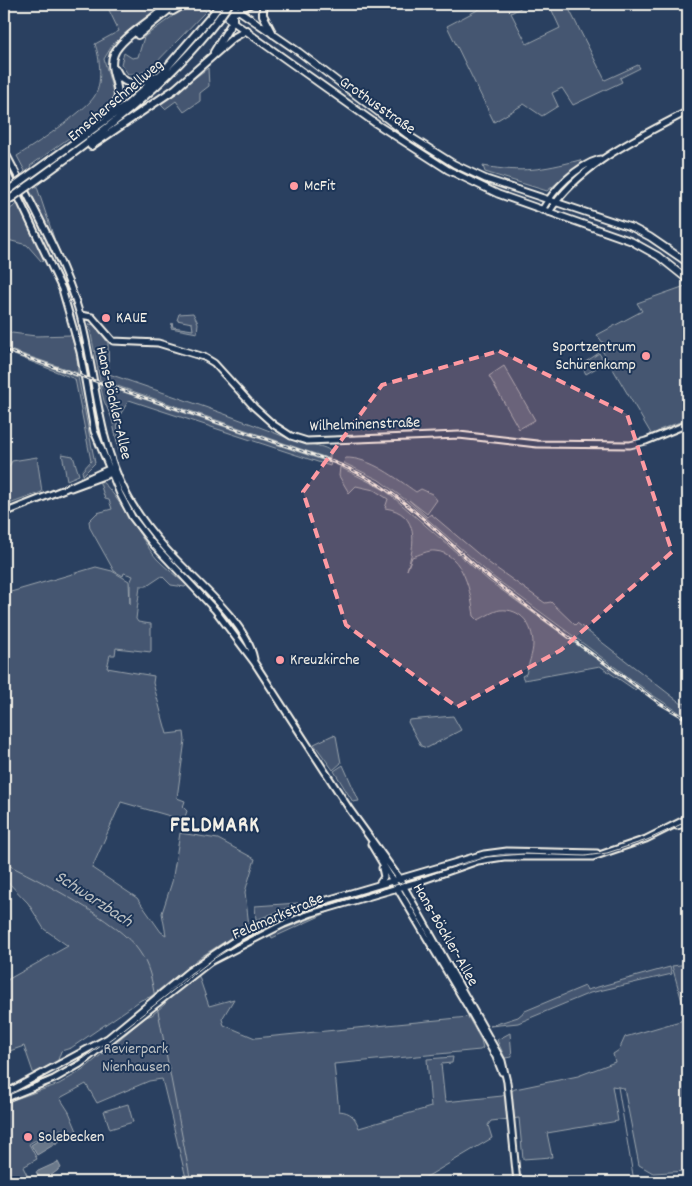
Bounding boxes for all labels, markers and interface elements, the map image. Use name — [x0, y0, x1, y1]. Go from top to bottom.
street label: Emscherschnellweg — [63, 54, 169, 148]
street label: Grothusstraße — [334, 71, 420, 141]
place label: McFit — [304, 175, 336, 198]
marker: McFit — [288, 180, 300, 192]
place label: KAUE — [116, 307, 148, 330]
marker: KAUE — [100, 312, 112, 324]
place label: Sportzentrum Schürenkamp — [552, 336, 636, 377]
street label: Hans-Böckler-Allee — [89, 344, 137, 462]
marker: Sportzentrum Schürenkamp — [640, 350, 652, 362]
street label: Wilhelminenstraße — [309, 412, 421, 438]
place label: Kreuzkirche — [290, 649, 360, 672]
marker: Kreuzkirche — [274, 654, 286, 666]
district label: FELDMARK — [170, 812, 260, 842]
water label: Schwarzbach — [49, 865, 138, 935]
street label: Hans-Böckler-Allee — [406, 879, 484, 991]
street label: Feldmarkstraße — [229, 887, 327, 947]
park label: Revierpark Nienhausen — [102, 1038, 170, 1079]
place label: Solebecken — [38, 1126, 104, 1149]
marker: Solebecken — [22, 1131, 34, 1143]

